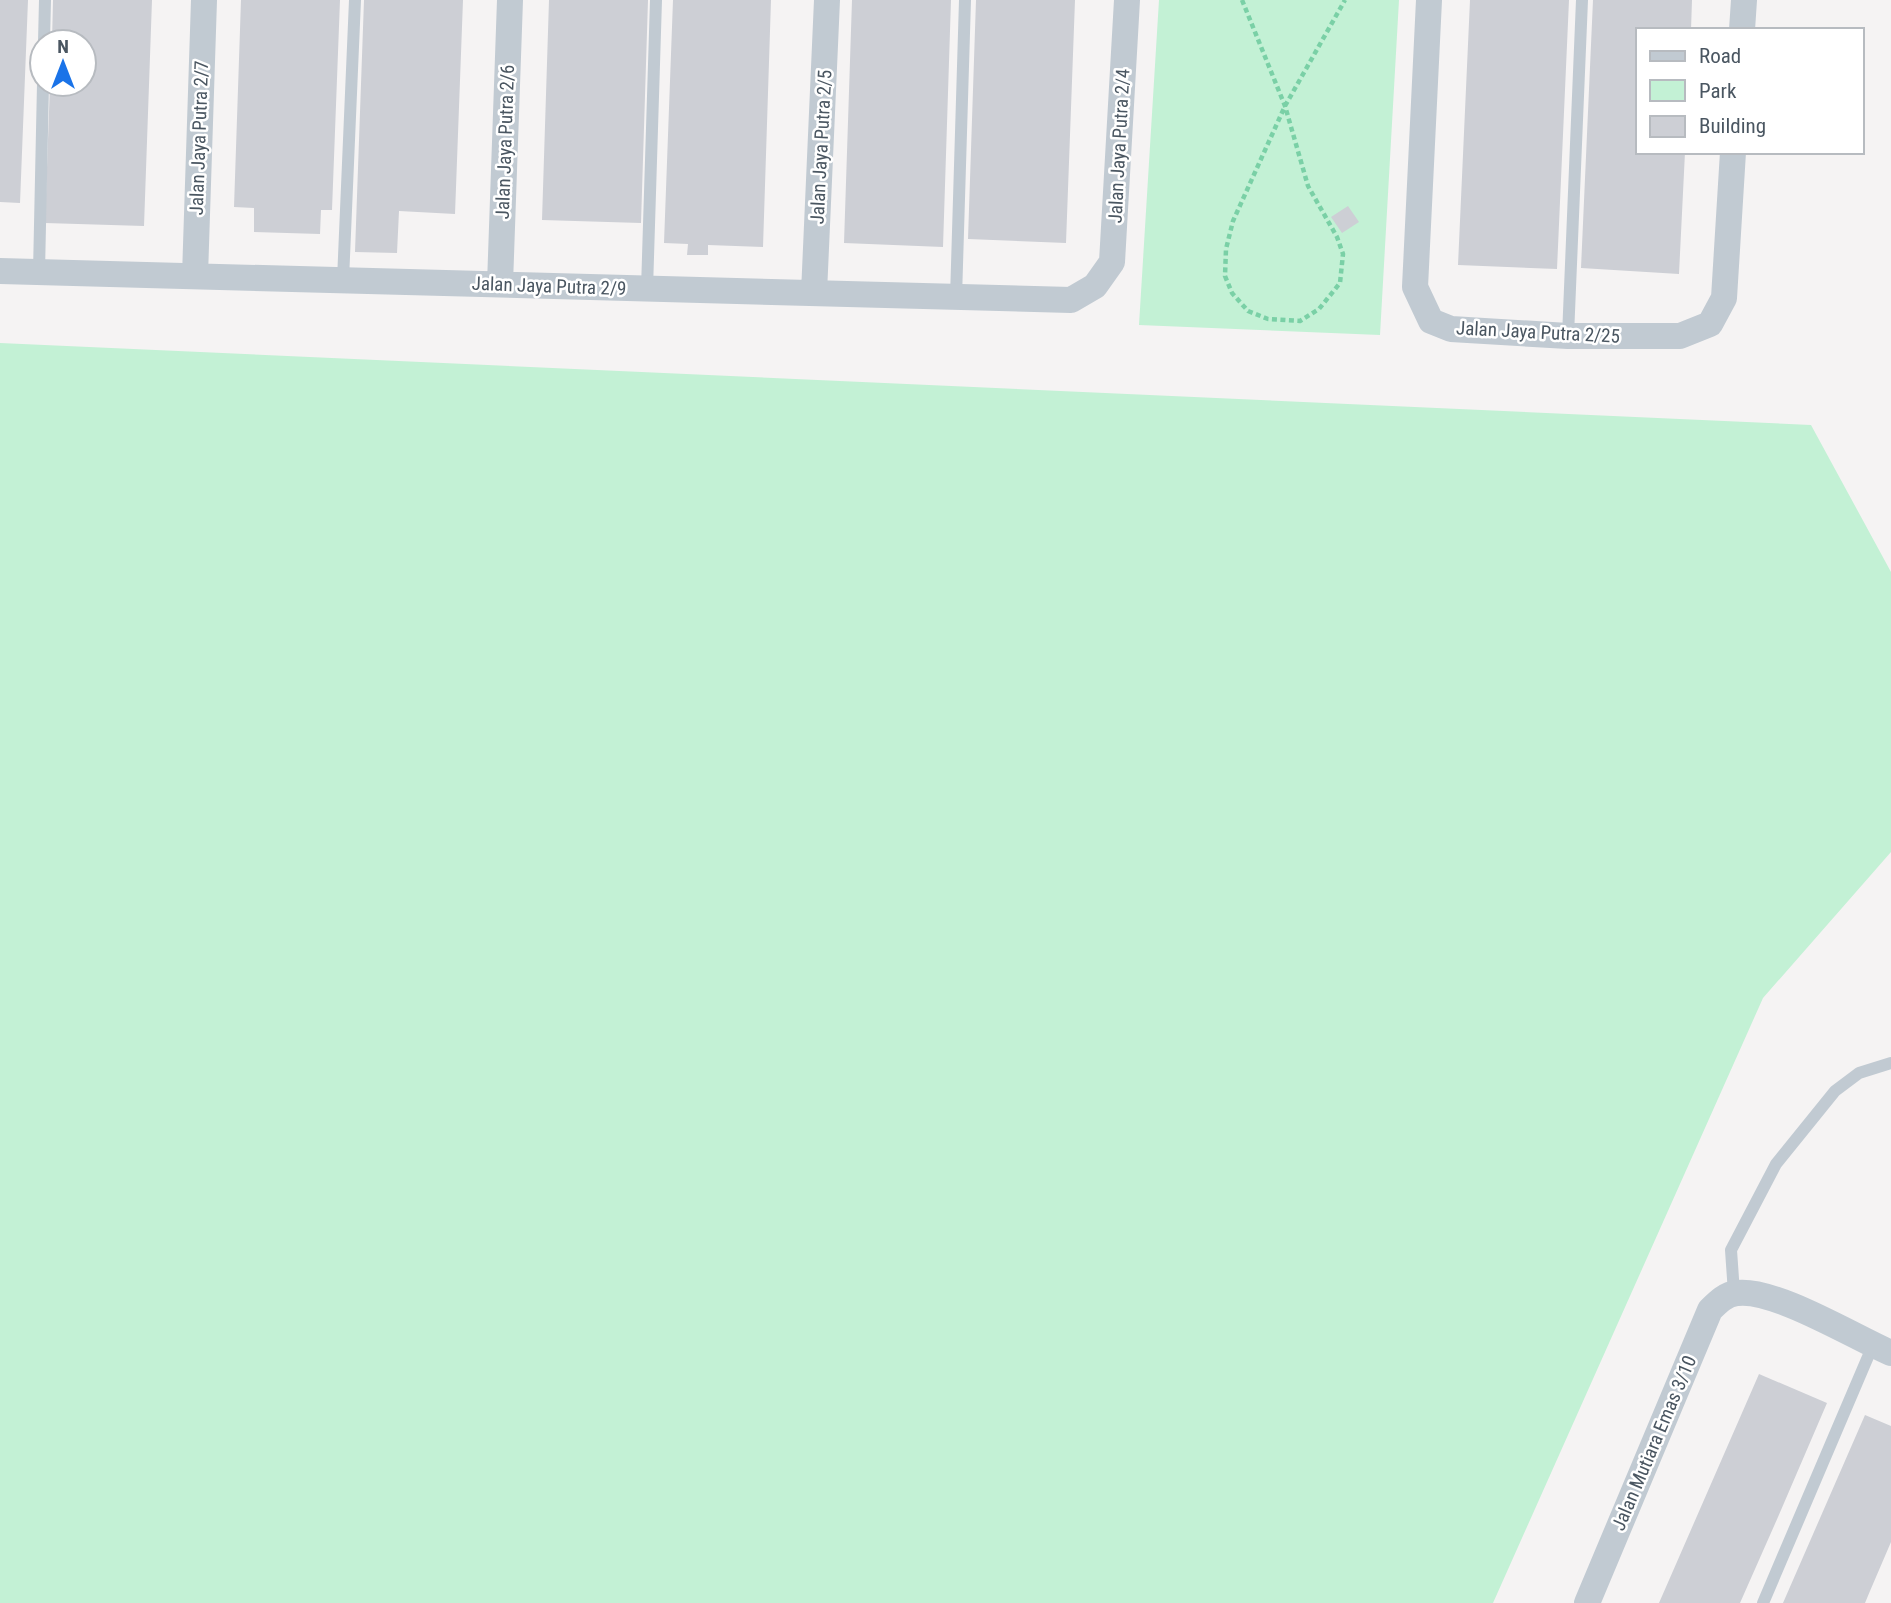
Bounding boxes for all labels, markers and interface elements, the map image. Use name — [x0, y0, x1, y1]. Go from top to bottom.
north arrow — [28, 28, 98, 98]
legend — [1636, 28, 1863, 154]
text: N — [57, 35, 69, 58]
text: Road — [1699, 44, 1741, 68]
street label: Jalan Jaya Putra 2/7 — [185, 60, 213, 216]
street label: Jalan Jaya Putra 2/6 — [491, 64, 519, 220]
street label: Jalan Jaya Putra 2/4 — [1103, 68, 1135, 224]
street label: Jalan Jaya Putra 2/5 — [805, 69, 837, 225]
text: Park — [1699, 79, 1737, 103]
text: Building — [1699, 114, 1766, 138]
street label: Jalan Jaya Putra 2/9 — [471, 272, 627, 300]
street label: Jalan Jaya Putra 2/25 — [1455, 316, 1621, 348]
street label: Jalan Mutiara Emas 3/10 — [1607, 1352, 1701, 1534]

